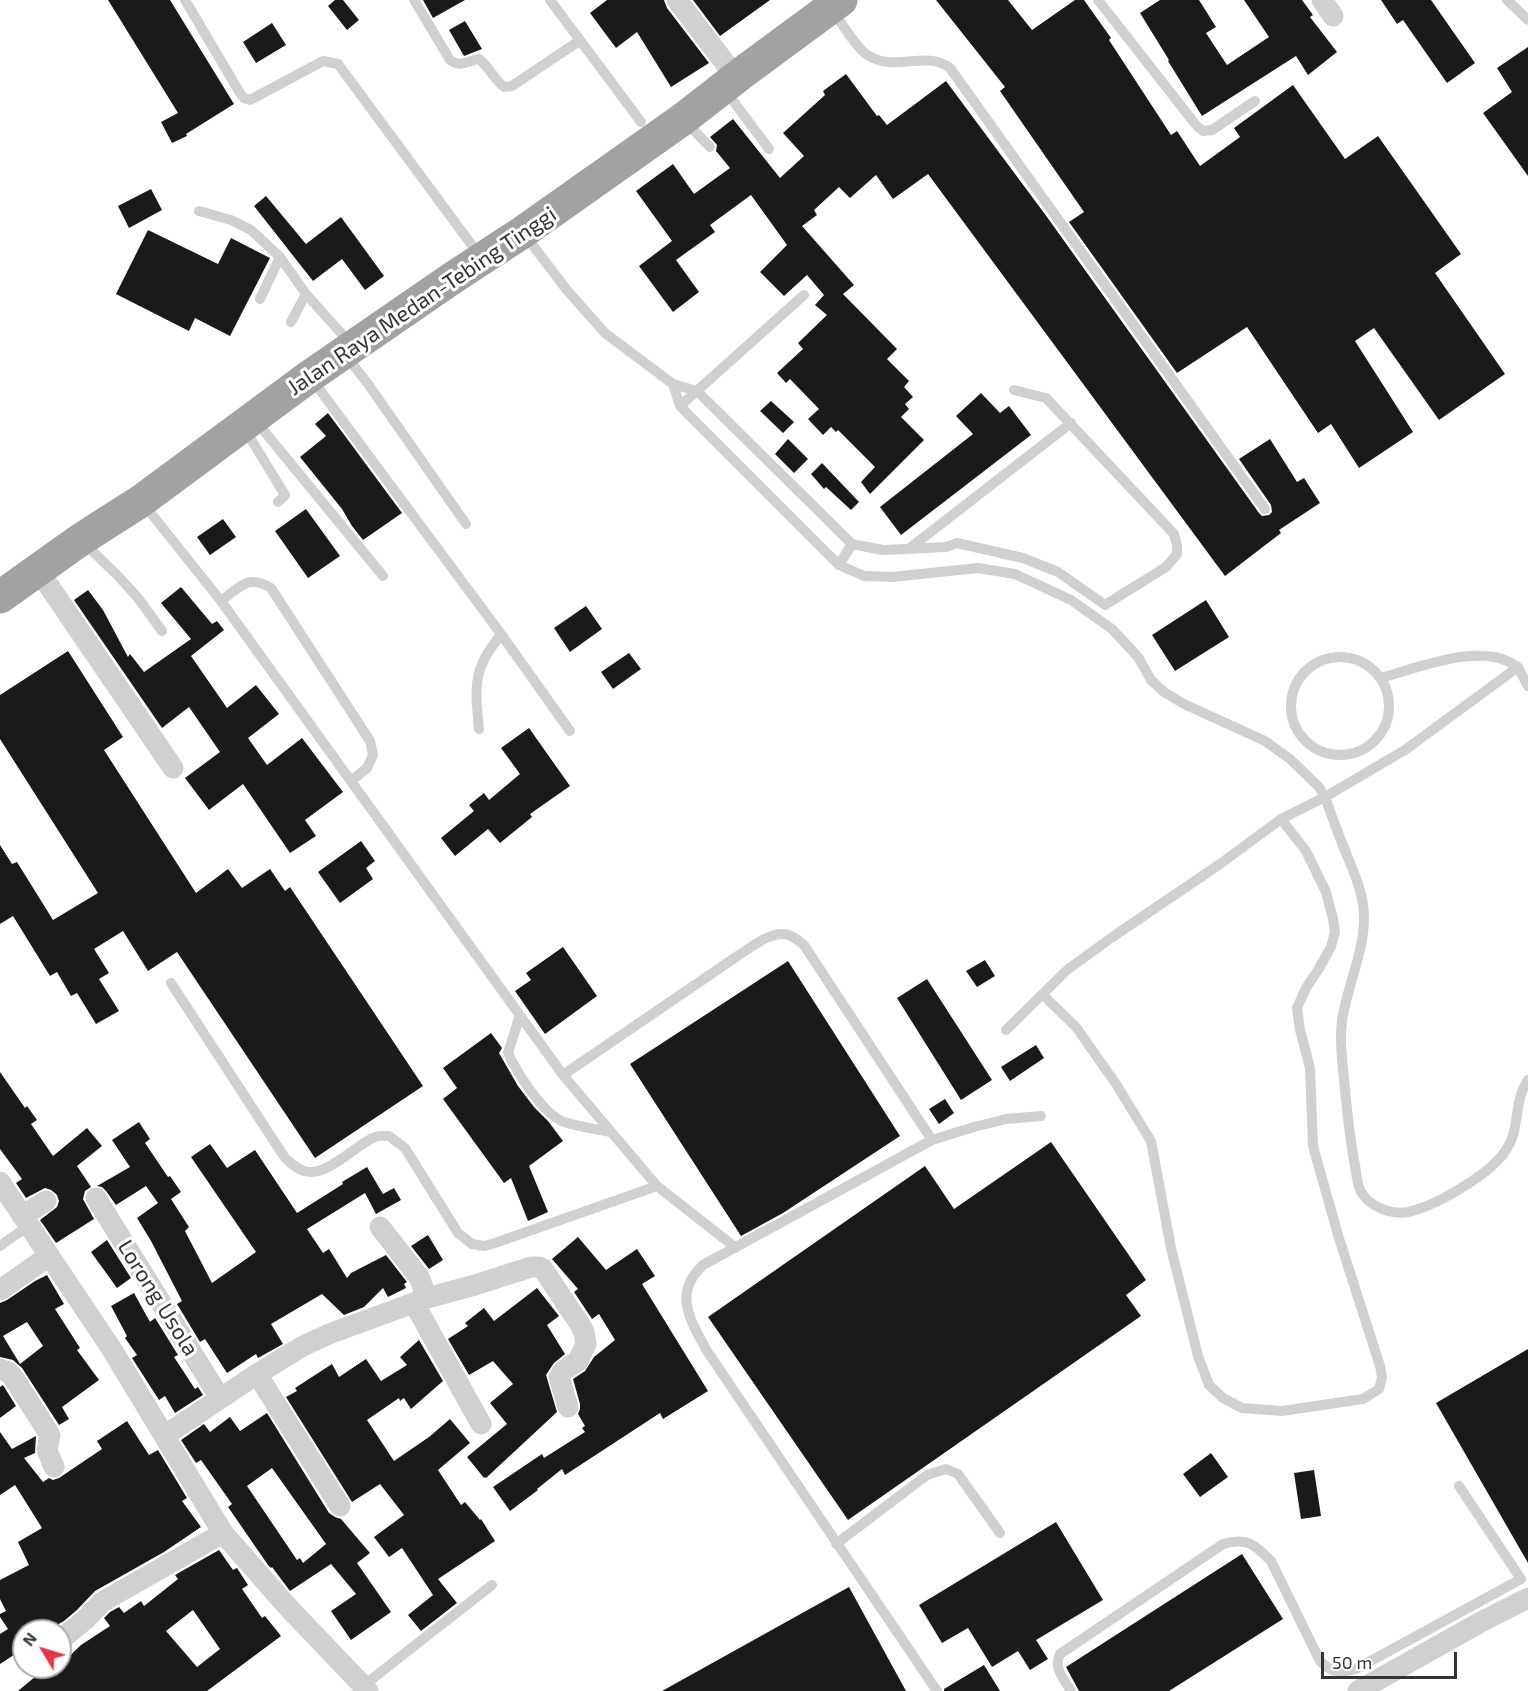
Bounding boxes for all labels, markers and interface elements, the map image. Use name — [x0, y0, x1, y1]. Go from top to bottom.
street label: Jalan Raya Medan-Tebing Tinggi — [283, 201, 561, 401]
street label: Lorong Usola — [112, 1235, 204, 1361]
north arrow — [12, 1619, 72, 1679]
text: N — [18, 1628, 40, 1649]
scale bar — [1324, 1640, 1460, 1678]
text: 50 m — [1332, 1651, 1372, 1673]

